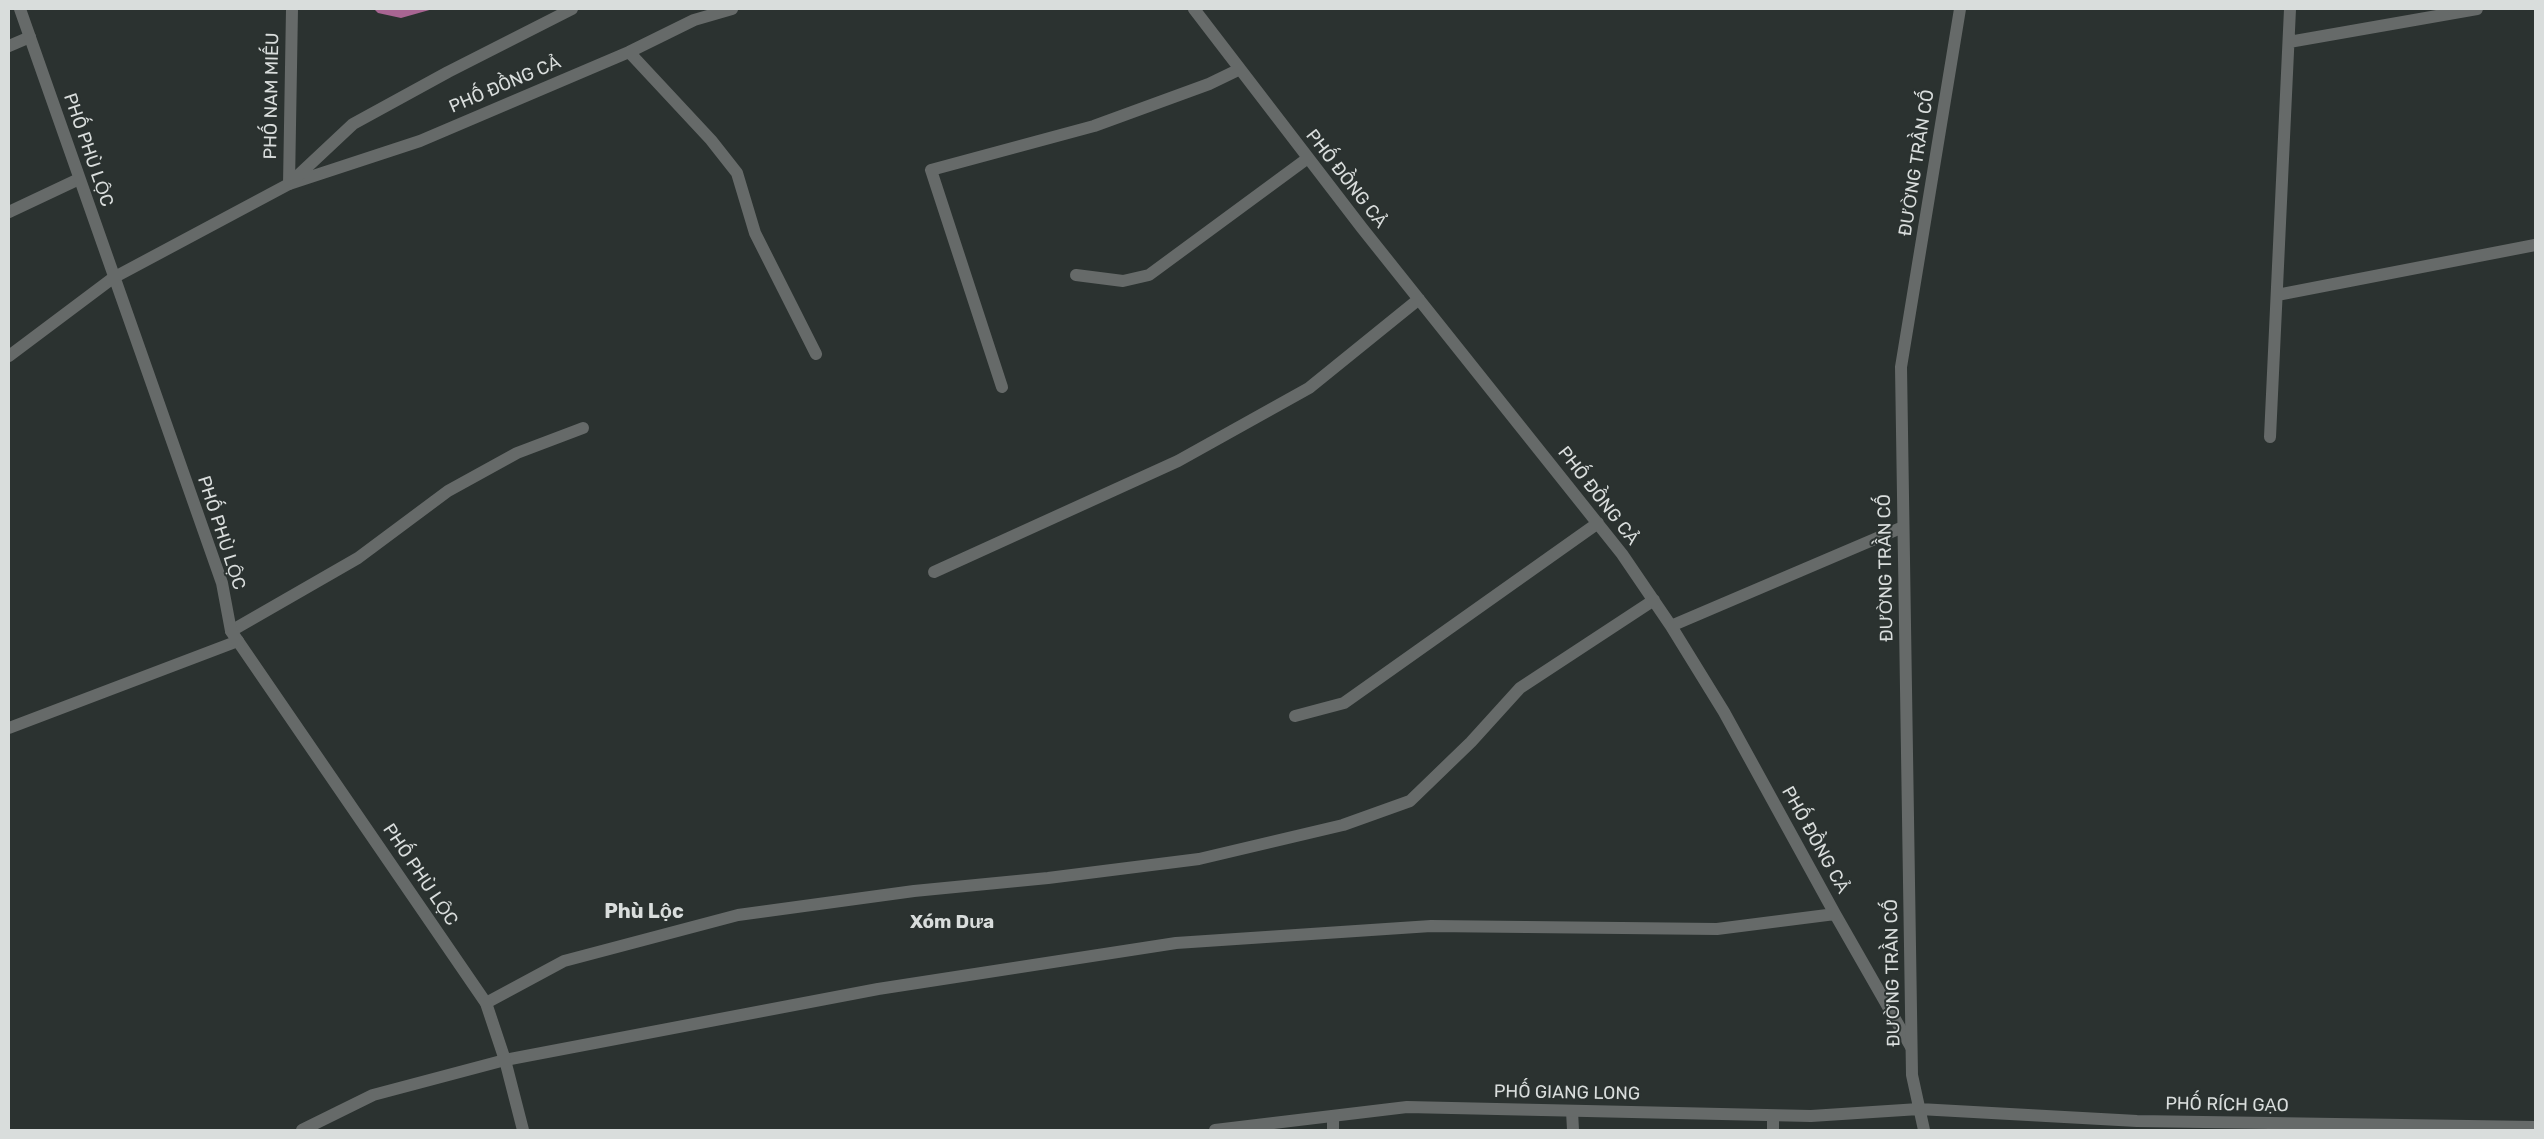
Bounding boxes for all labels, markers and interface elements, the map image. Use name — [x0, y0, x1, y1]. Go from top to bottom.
street label: PHỐ NAM MIẾU — [260, 32, 284, 160]
street label: PHỐ ĐỒNG CẢ — [446, 52, 564, 118]
street label: ĐƯỜNG TRẦN CỐ — [1895, 88, 1939, 238]
street label: PHỐ PHÙ LỘC — [58, 90, 118, 210]
street label: PHỐ ĐỒNG CẢ — [1301, 125, 1391, 233]
street label: PHỐ ĐỒNG CẢ — [1553, 442, 1643, 550]
street label: PHỐ PHÙ LỘC — [192, 473, 250, 593]
street label: ĐƯỜNG TRẦN CỐ — [1874, 494, 1898, 642]
street label: PHỐ ĐỒNG CẢ — [1777, 783, 1853, 897]
street label: PHỐ PHÙ LỘC — [378, 820, 462, 930]
street label: ĐƯỜNG TRẦN CỐ — [1881, 899, 1905, 1047]
district label: Phù Lộc — [604, 900, 684, 924]
district label: Xóm Dưa — [910, 912, 994, 934]
street label: PHỐ GIANG LONG — [1494, 1081, 1640, 1105]
street label: PHỐ RÍCH GẠO — [2165, 1093, 2289, 1117]

